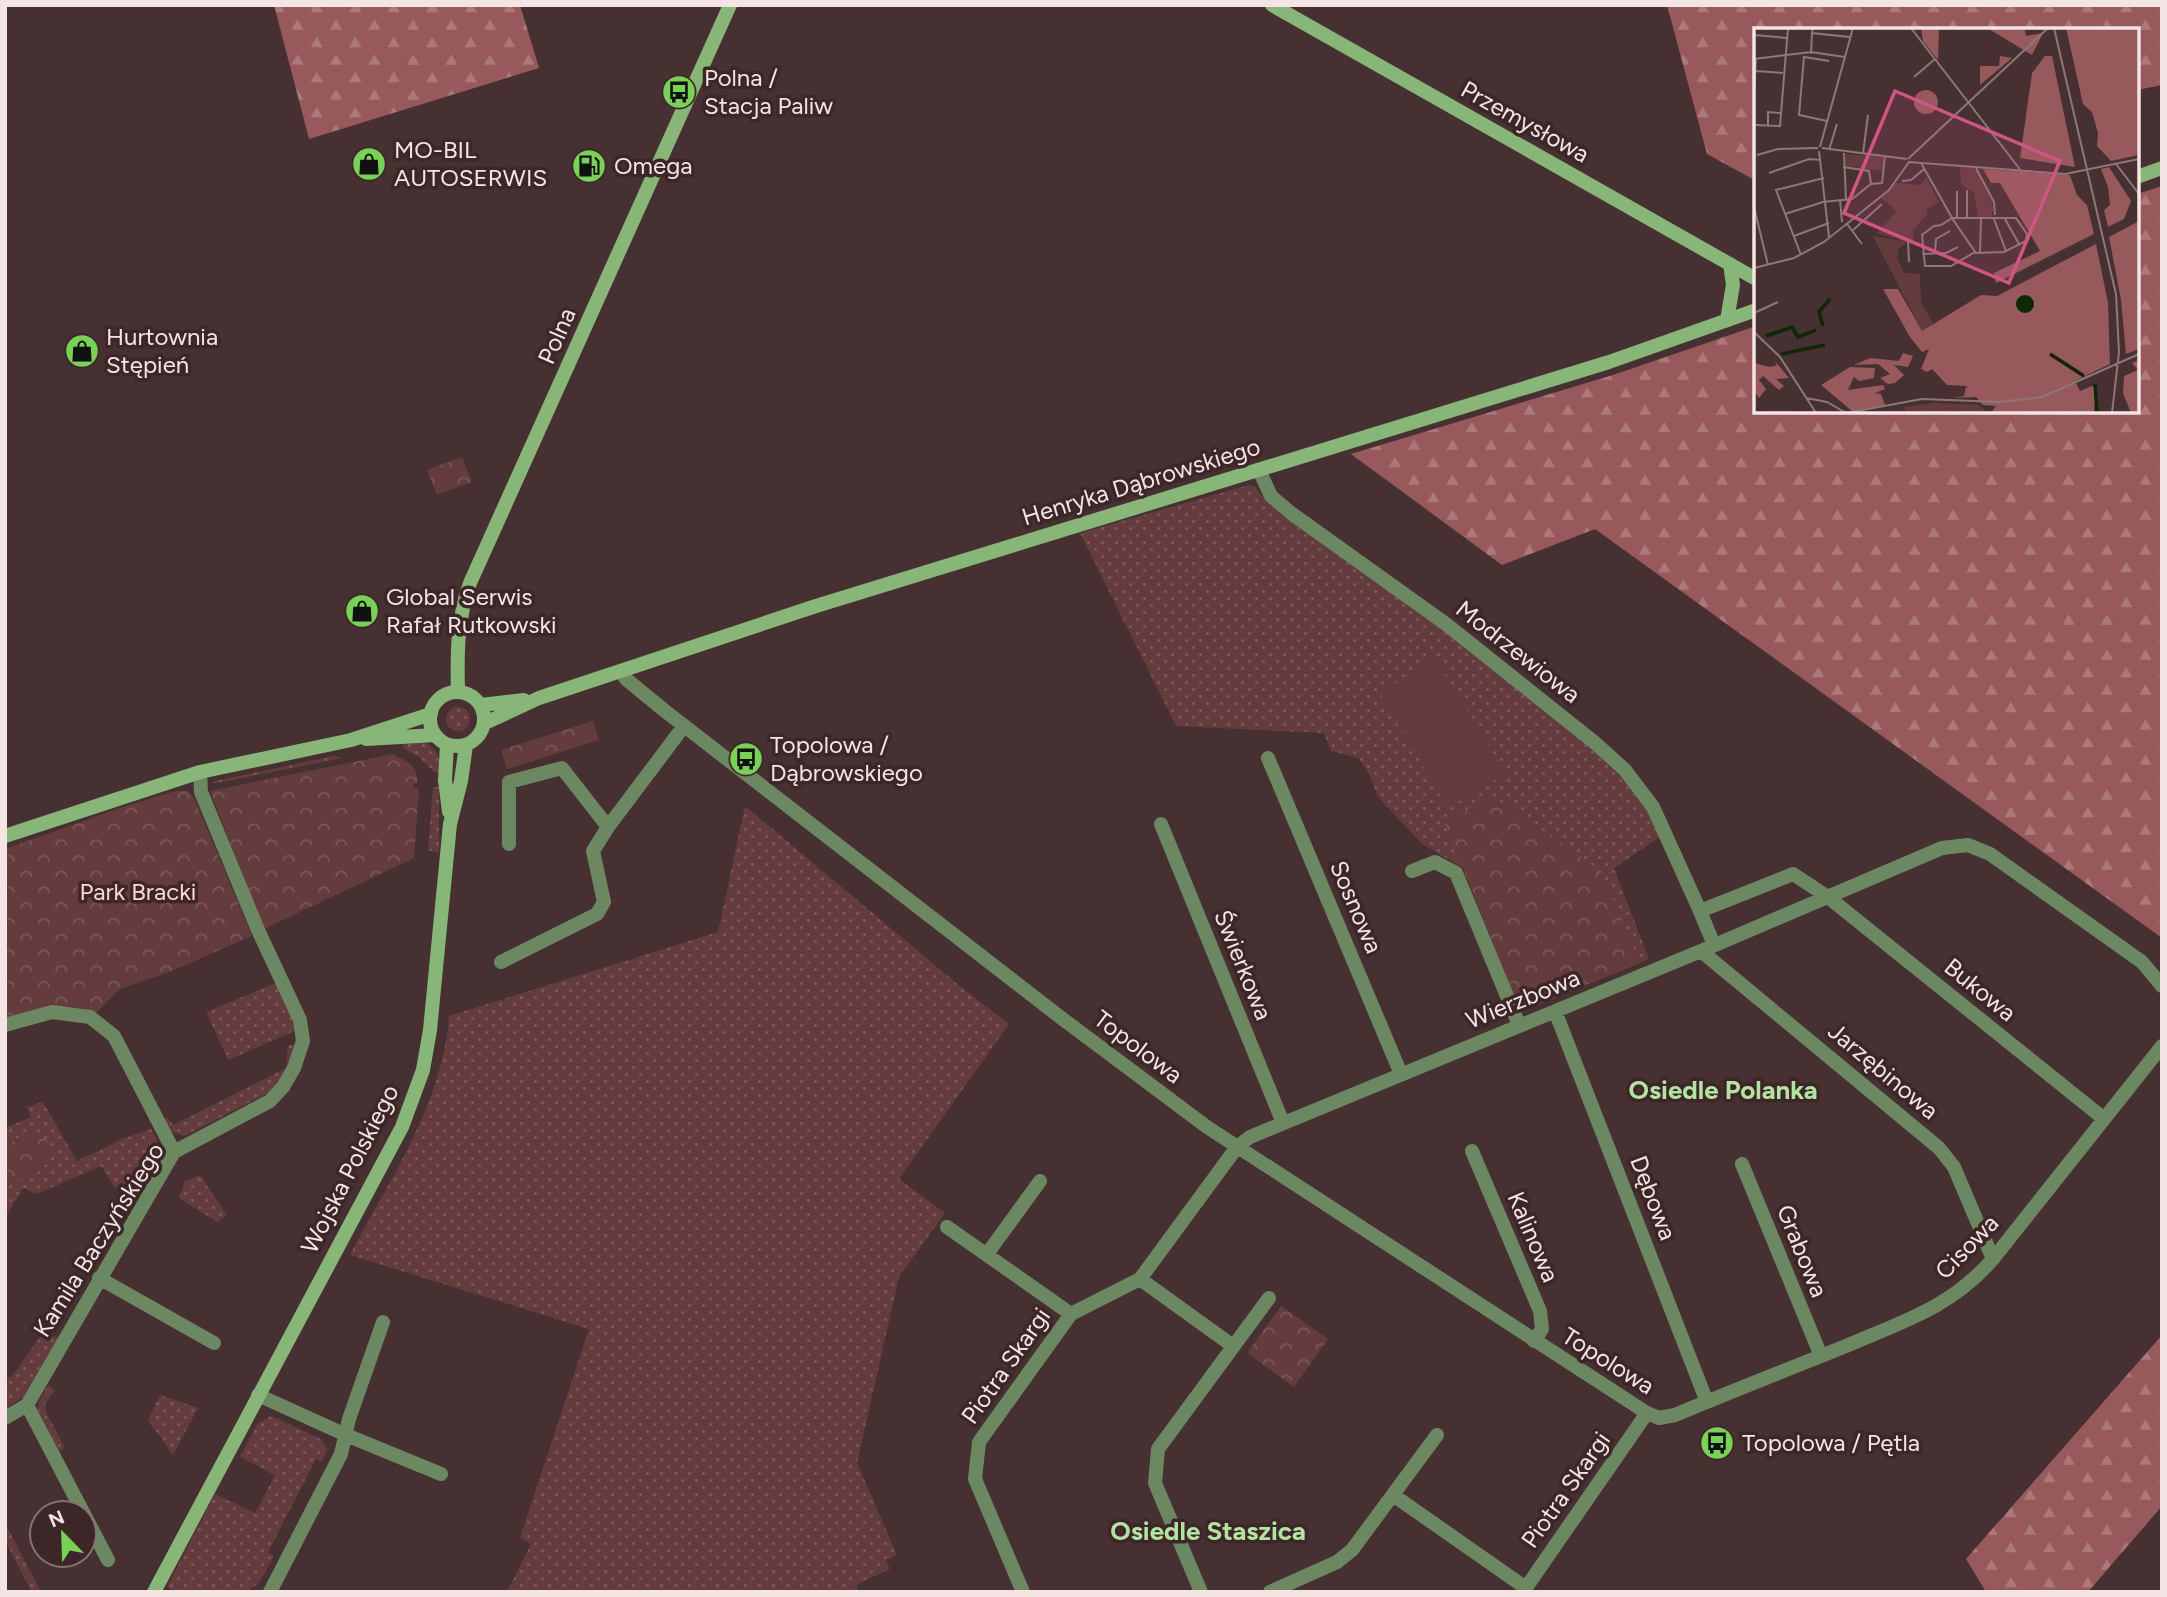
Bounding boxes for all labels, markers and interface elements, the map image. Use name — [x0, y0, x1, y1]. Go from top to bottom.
inset map — [1754, 28, 2139, 413]
place label: Polna / Stacja Paliw — [704, 63, 833, 120]
bus stop icon: Polna / Stacja Paliw — [660, 73, 698, 111]
street label: Przemysłowa — [1456, 74, 1594, 169]
place label: MO-BIL AUTOSERWIS — [394, 135, 547, 192]
shop icon: MO-BIL AUTOSERWIS — [350, 145, 388, 183]
fuel station icon: Omega — [570, 147, 608, 185]
place label: Omega — [614, 151, 692, 180]
street label: Polna — [531, 303, 582, 368]
place label: Hurtownia Stępień — [106, 322, 218, 379]
shop icon: Hurtownia Stępień — [63, 332, 101, 370]
street label: Henryka Dąbrowskiego — [1018, 431, 1264, 532]
place label: Global Serwis Rafał Rutkowski — [386, 582, 557, 639]
shop icon: Global Serwis Rafał Rutkowski — [343, 592, 381, 630]
street label: Modrzewiowa — [1450, 594, 1586, 709]
place label: Topolowa / Dąbrowskiego — [770, 730, 923, 787]
bus stop icon: Topolowa / Dąbrowskiego — [727, 740, 765, 778]
street label: Sosnowa — [1324, 856, 1389, 957]
park label: Park Bracki — [80, 877, 196, 906]
street label: Świerkowa — [1208, 906, 1279, 1024]
street label: Bukowa — [1939, 952, 2022, 1027]
street label: Wierzbowa — [1462, 963, 1584, 1034]
street label: Topolowa — [1088, 1004, 1188, 1089]
street label: Jarzębinowa — [1822, 1016, 1944, 1125]
district label: Osiedle Polanka — [1629, 1074, 1817, 1106]
street label: Wojska Polskiego — [295, 1080, 405, 1258]
street label: Kamila Baczyńskiego — [27, 1137, 170, 1342]
street label: Dębowa — [1624, 1152, 1683, 1244]
street label: Kalinowa — [1501, 1187, 1565, 1286]
street label: Grabowa — [1771, 1200, 1834, 1301]
street label: Cisowa — [1929, 1208, 2004, 1285]
street label: Piotra Skargi — [955, 1302, 1056, 1429]
street label: Topolowa — [1557, 1321, 1660, 1400]
bus stop icon: Topolowa / Pętla — [1698, 1424, 1736, 1462]
street label: Piotra Skargi — [1515, 1426, 1616, 1553]
place label: Topolowa / Pętla — [1742, 1428, 1920, 1457]
north arrow — [28, 1499, 98, 1569]
text: N — [45, 1505, 68, 1532]
district label: Osiedle Staszica — [1110, 1515, 1306, 1547]

